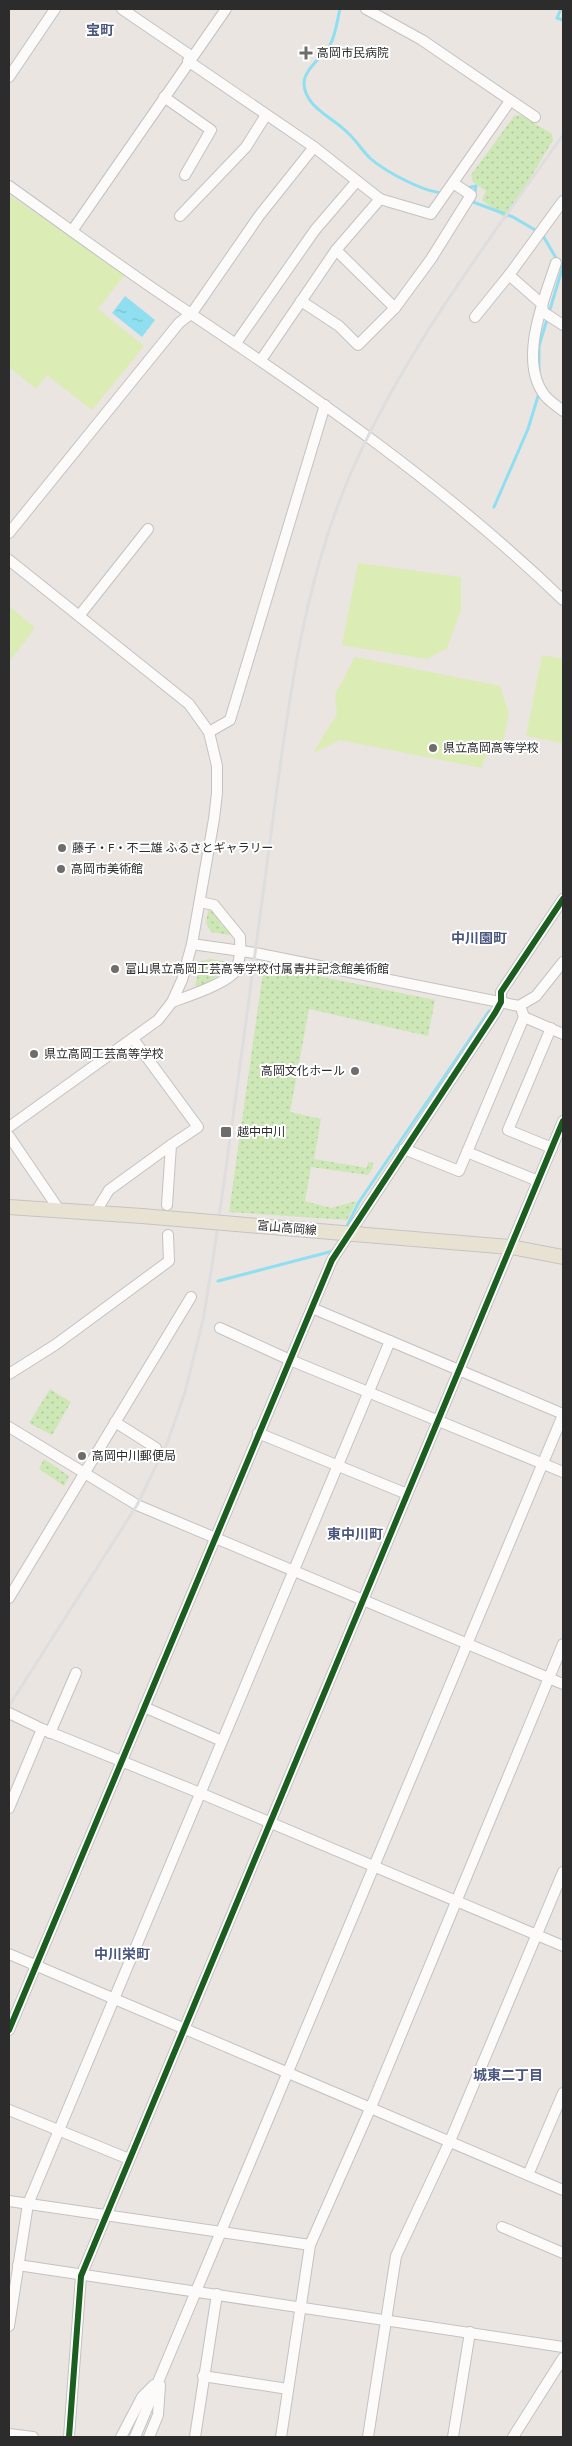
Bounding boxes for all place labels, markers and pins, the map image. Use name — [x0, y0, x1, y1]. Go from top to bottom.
marker: 高岡市民病院 — [299, 46, 313, 60]
place label: 高岡市民病院 — [317, 46, 389, 60]
place label: 県立高岡高等学校 — [443, 741, 539, 755]
marker: 県立高岡高等学校 — [427, 742, 439, 754]
place label: 藤子・F・不二雄 ふるさとギャラリー — [72, 841, 273, 855]
marker: 藤子・F・不二雄 ふるさとギャラリー — [56, 842, 68, 854]
place label: 高岡市美術館 — [71, 862, 143, 876]
marker: 高岡市美術館 — [55, 863, 67, 875]
place label: 富山県立高岡工芸高等学校付属青井記念館美術館 — [125, 962, 389, 976]
marker: 富山県立高岡工芸高等学校付属青井記念館美術館 — [109, 963, 121, 975]
place label: 県立高岡工芸高等学校 — [44, 1047, 164, 1061]
marker: 県立高岡工芸高等学校 — [28, 1048, 40, 1060]
place label: 高岡文化ホール — [261, 1064, 345, 1078]
marker: 高岡文化ホール — [349, 1065, 361, 1077]
marker: 越中中川 — [219, 1125, 233, 1139]
place label: 越中中川 — [237, 1125, 285, 1139]
place label: 高岡中川郵便局 — [92, 1449, 176, 1463]
marker: 高岡中川郵便局 — [76, 1450, 88, 1462]

